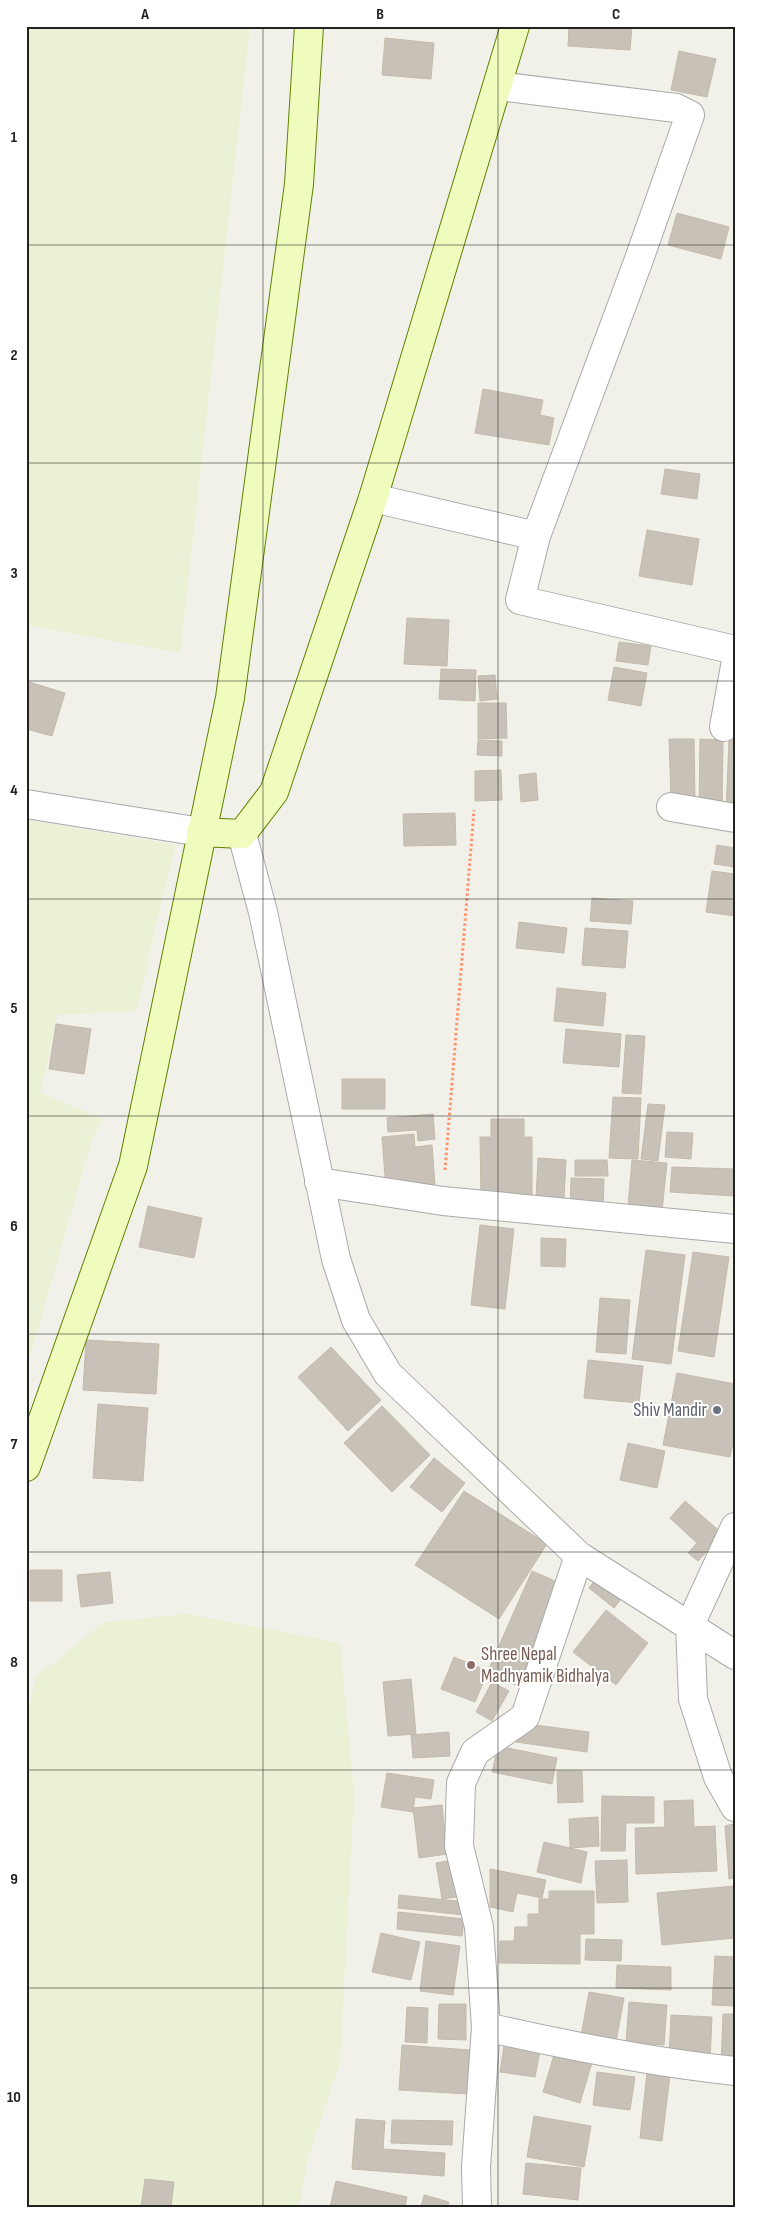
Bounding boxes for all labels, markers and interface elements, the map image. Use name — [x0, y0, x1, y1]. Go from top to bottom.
text: A — [140, 5, 149, 24]
text: B — [376, 5, 384, 24]
text: C — [612, 5, 620, 24]
text: 1 — [11, 128, 18, 147]
text: 2 — [10, 346, 18, 365]
text: 3 — [10, 564, 18, 583]
text: 4 — [10, 781, 18, 800]
text: 5 — [10, 999, 18, 1018]
text: 6 — [10, 1217, 18, 1236]
place label: Shiv Mandir — [633, 1399, 708, 1422]
marker: Shiv Mandir — [711, 1404, 723, 1416]
text: 7 — [11, 1435, 18, 1454]
place label: Shree Nepal Madhyamik Bidhalya — [481, 1643, 609, 1688]
text: 8 — [10, 1653, 18, 1672]
marker: Shree Nepal Madhyamik Bidhalya — [465, 1659, 477, 1671]
text: 9 — [10, 1870, 18, 1889]
text: 10 — [7, 2088, 21, 2107]

